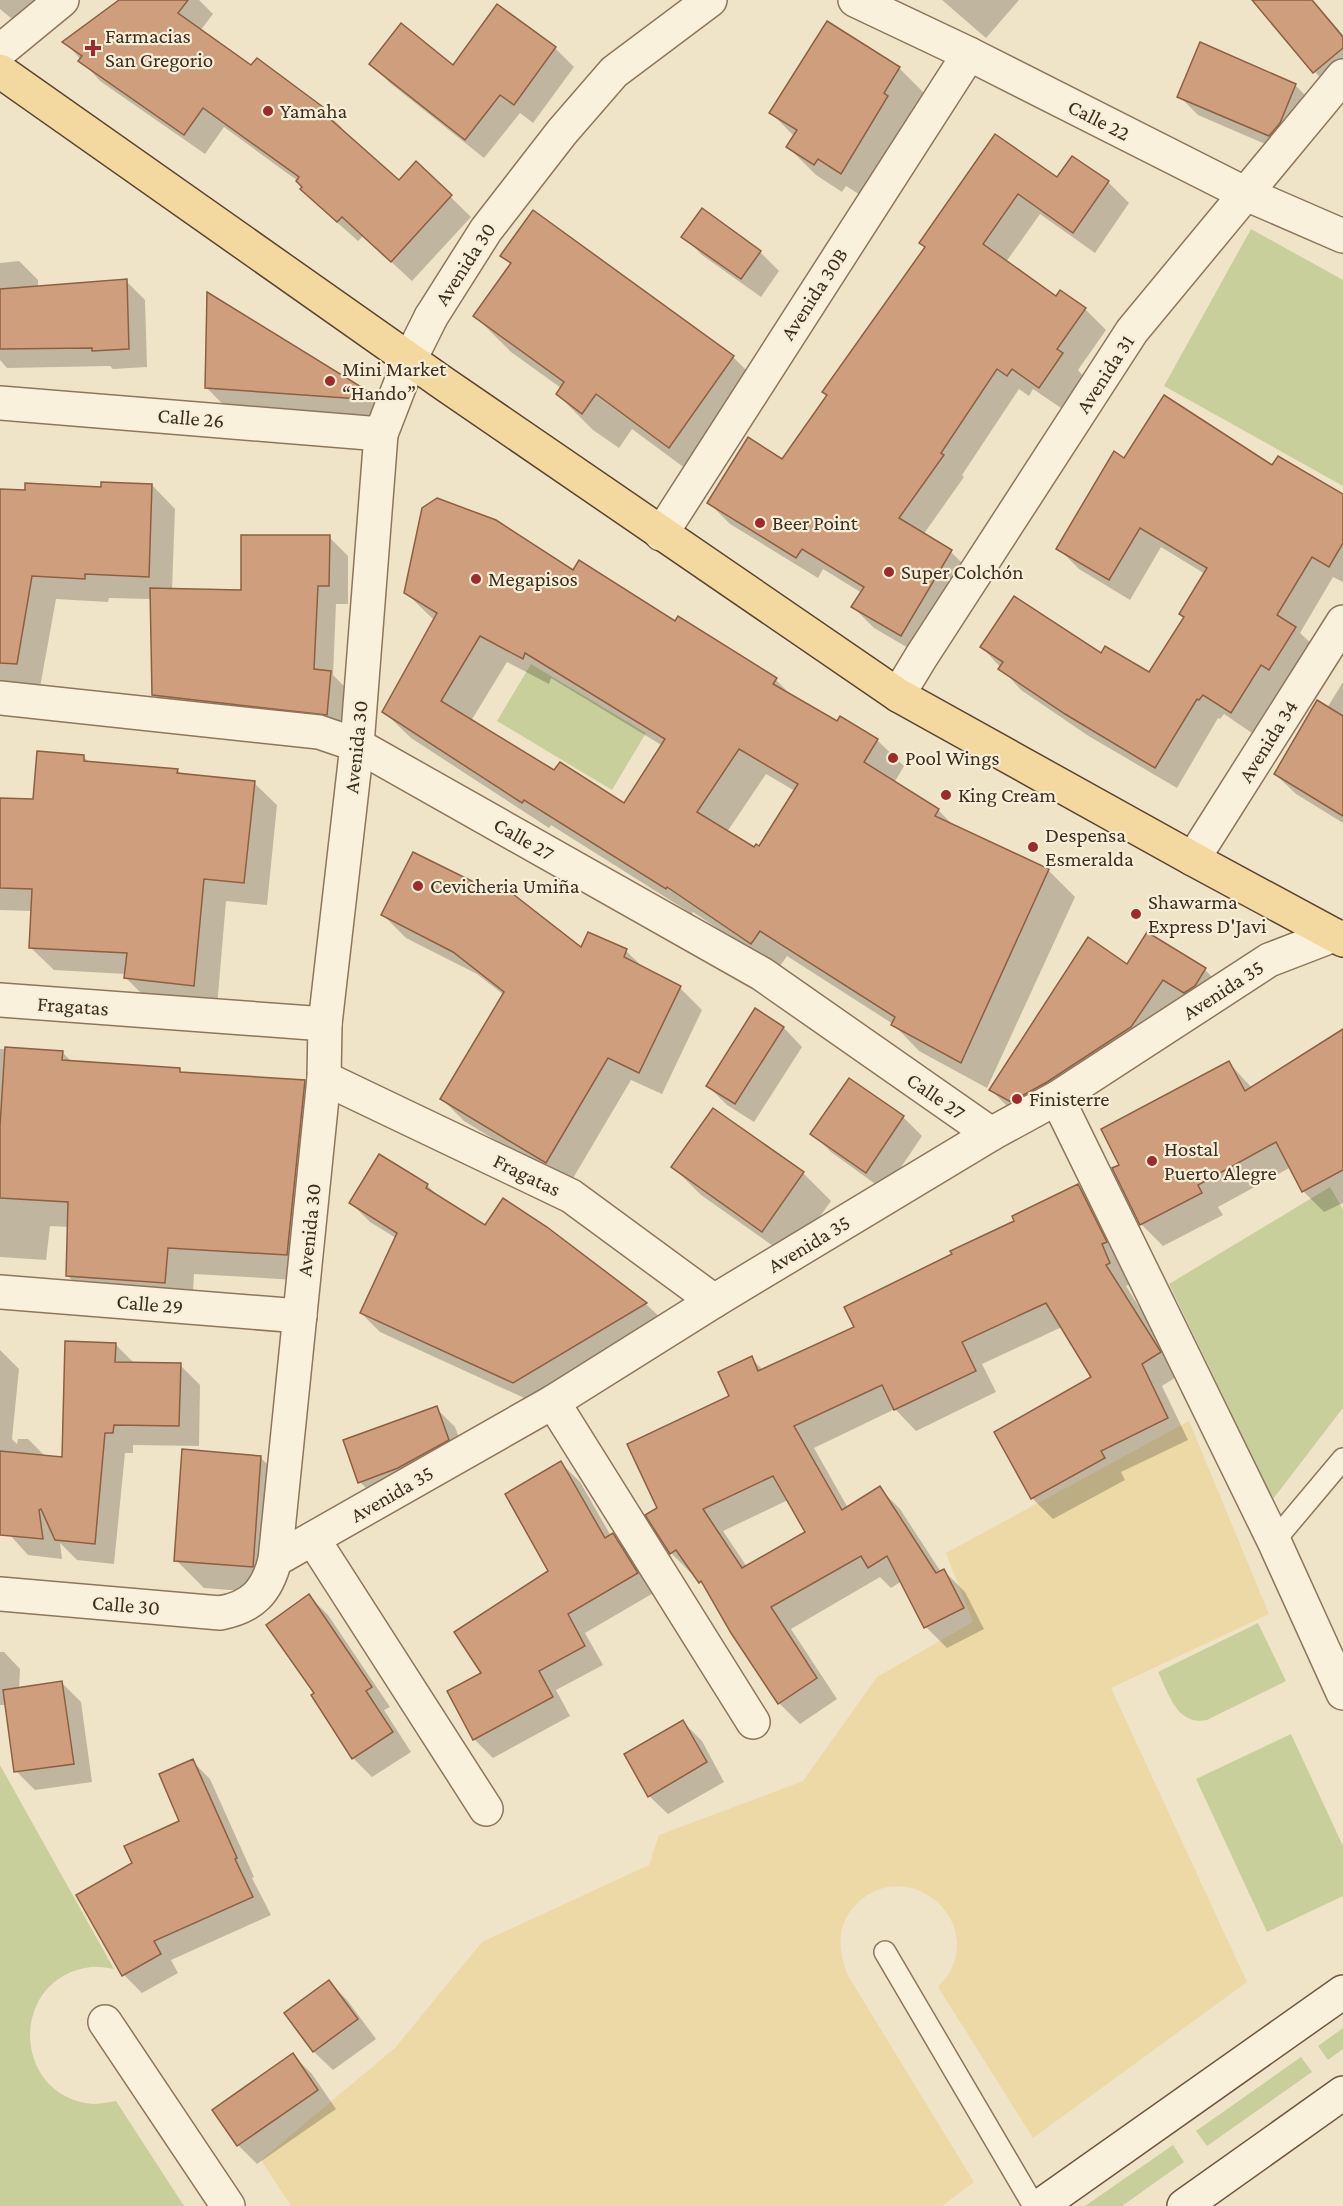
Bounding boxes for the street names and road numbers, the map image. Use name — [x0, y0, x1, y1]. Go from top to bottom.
street label: Calle 22 — [1064, 94, 1134, 146]
street label: Avenida 30 — [429, 218, 501, 310]
street label: Avenida 30B — [775, 243, 853, 345]
street label: Avenida 31 — [1071, 330, 1139, 418]
street label: Calle 26 — [157, 403, 225, 433]
street label: Avenida 34 — [1233, 695, 1303, 787]
street label: Avenida 30 — [339, 699, 373, 795]
street label: Calle 27 — [490, 812, 559, 866]
street label: Avenida 35 — [1178, 955, 1268, 1025]
street label: Fragatas — [36, 992, 110, 1020]
street label: Calle 27 — [902, 1067, 970, 1125]
street label: Fragatas — [490, 1149, 564, 1201]
street label: Avenida 30 — [292, 1182, 326, 1278]
street label: Avenida 35 — [764, 1210, 854, 1278]
street label: Calle 29 — [116, 1289, 184, 1319]
street label: Avenida 35 — [346, 1461, 438, 1527]
street label: Calle 30 — [91, 1590, 161, 1620]

